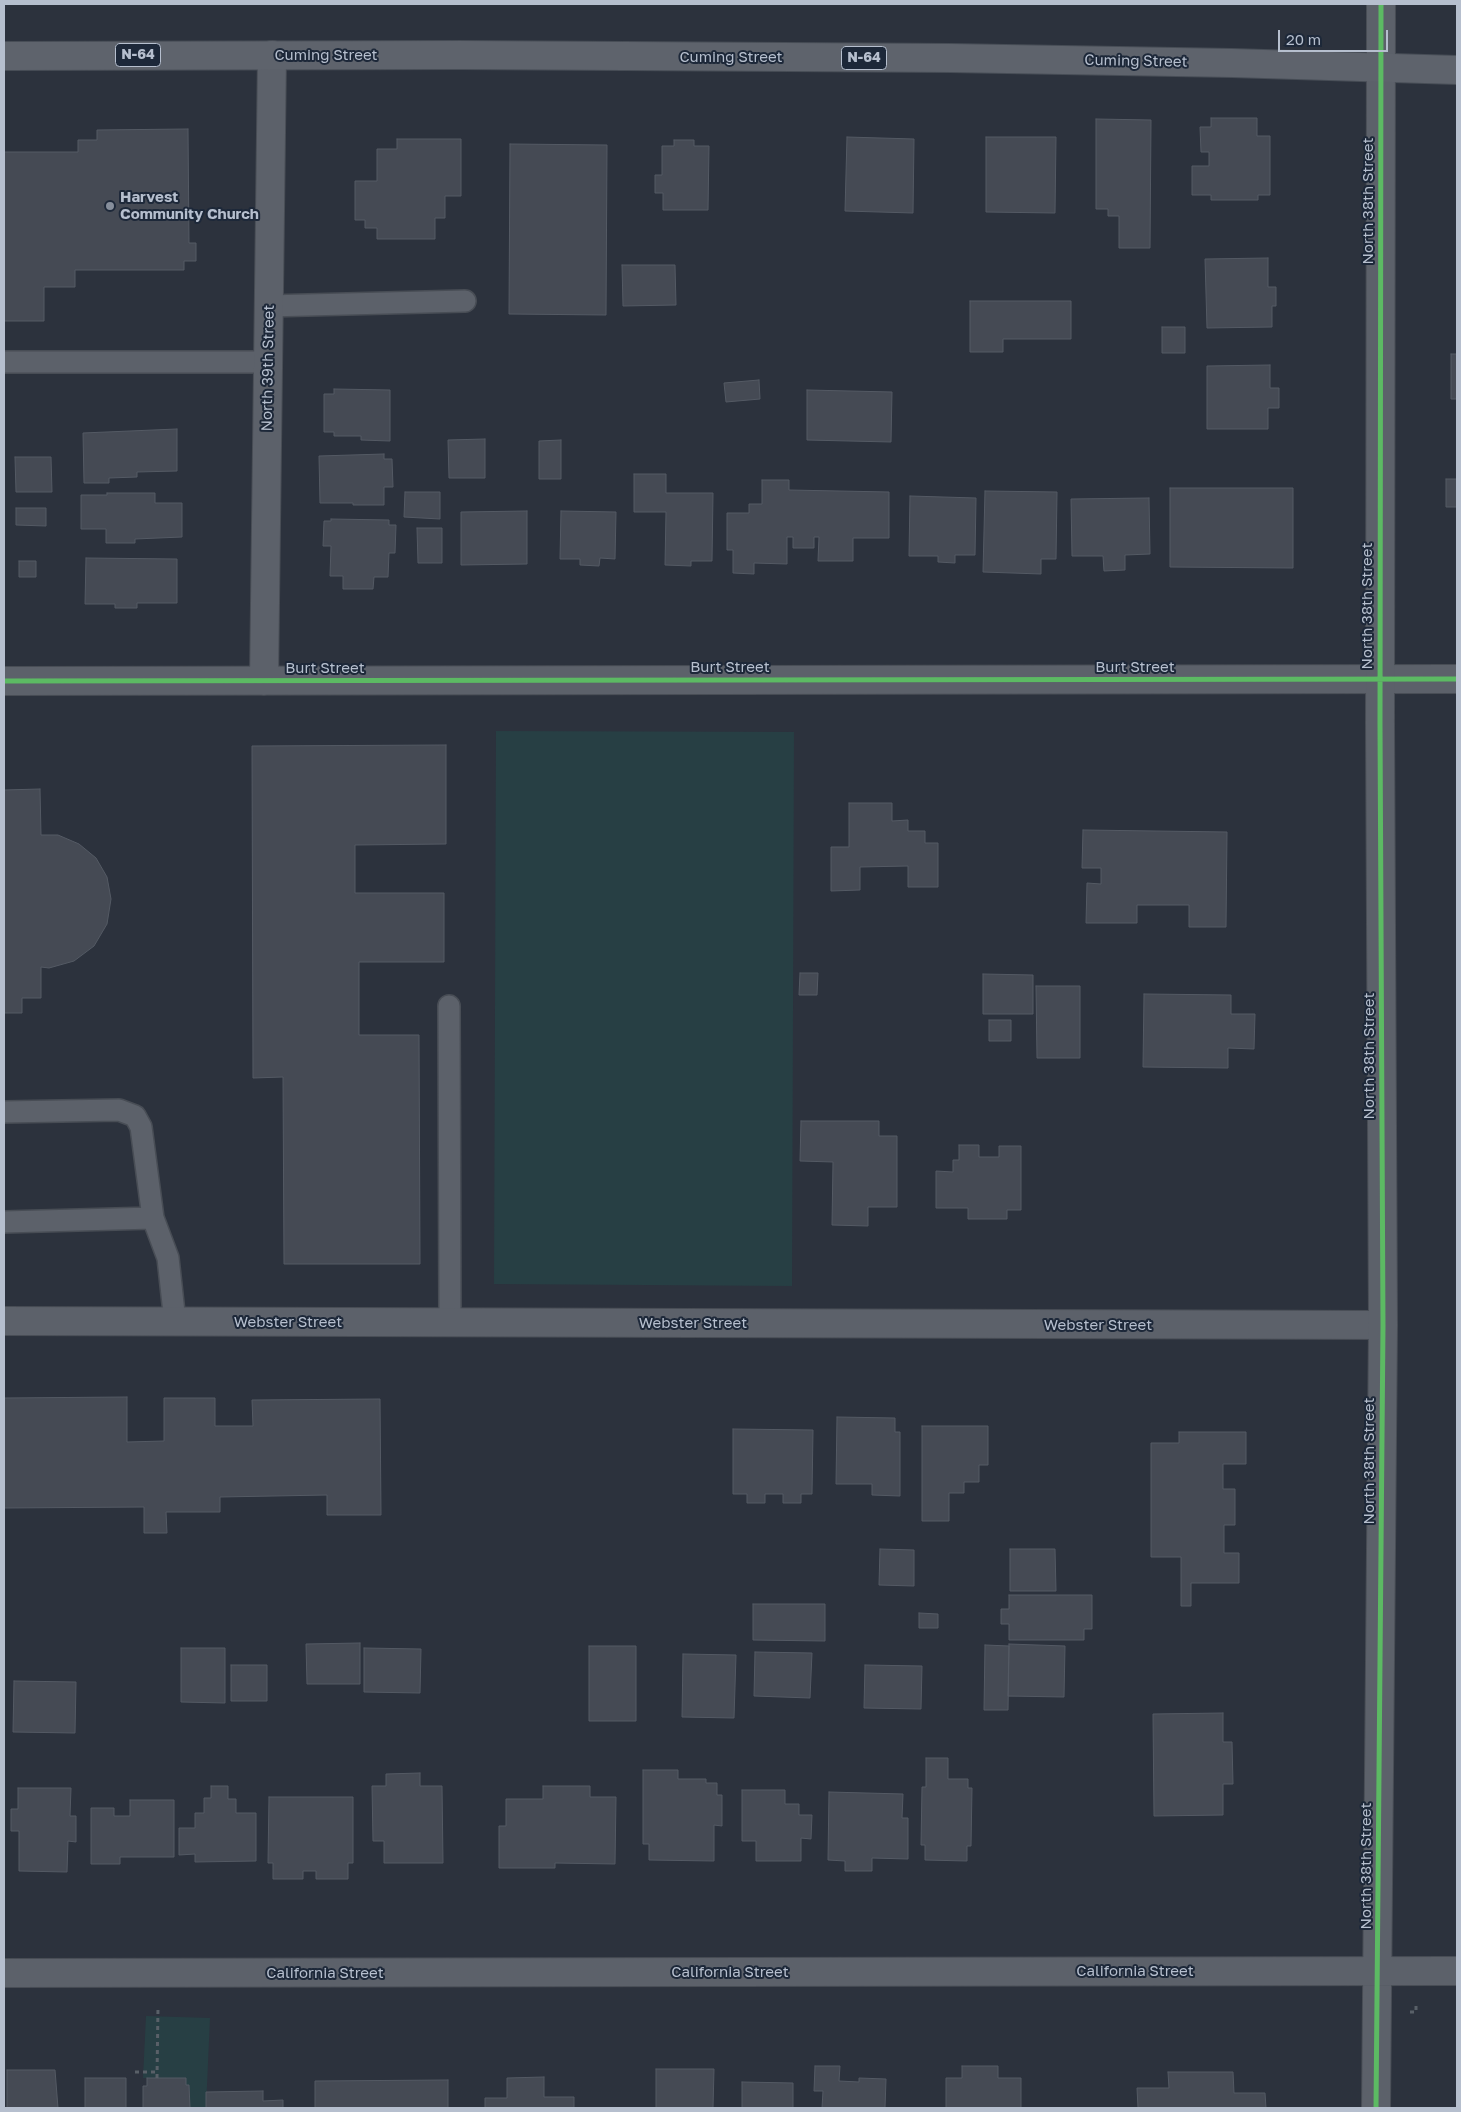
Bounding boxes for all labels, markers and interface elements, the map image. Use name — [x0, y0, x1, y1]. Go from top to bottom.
scale bar — [1281, 20, 1391, 52]
text: 20 m — [1286, 30, 1321, 48]
road number: N-64 — [116, 44, 160, 66]
street label: Cuming Street — [274, 46, 378, 64]
road number: N-64 — [842, 46, 886, 70]
street label: Cuming Street — [679, 48, 783, 66]
street label: Cuming Street — [1084, 51, 1188, 71]
street label: North 38th Street — [1359, 138, 1377, 264]
place label: Harvest Community Church — [120, 188, 259, 223]
marker: Harvest Community Church — [104, 200, 116, 212]
street label: North 39th Street — [258, 304, 278, 432]
street label: North 38th Street — [1358, 543, 1376, 669]
street label: Burt Street — [690, 658, 770, 676]
street label: Burt Street — [1095, 658, 1175, 676]
street label: Burt Street — [285, 659, 365, 677]
street label: North 38th Street — [1360, 993, 1378, 1119]
street label: Webster Street — [234, 1313, 342, 1331]
street label: Webster Street — [639, 1314, 747, 1332]
street label: Webster Street — [1044, 1316, 1152, 1334]
street label: North 38th Street — [1360, 1398, 1378, 1524]
street label: North 38th Street — [1357, 1803, 1375, 1929]
street label: California Street — [1076, 1962, 1194, 1980]
street label: California Street — [671, 1963, 789, 1981]
street label: California Street — [266, 1964, 384, 1982]

